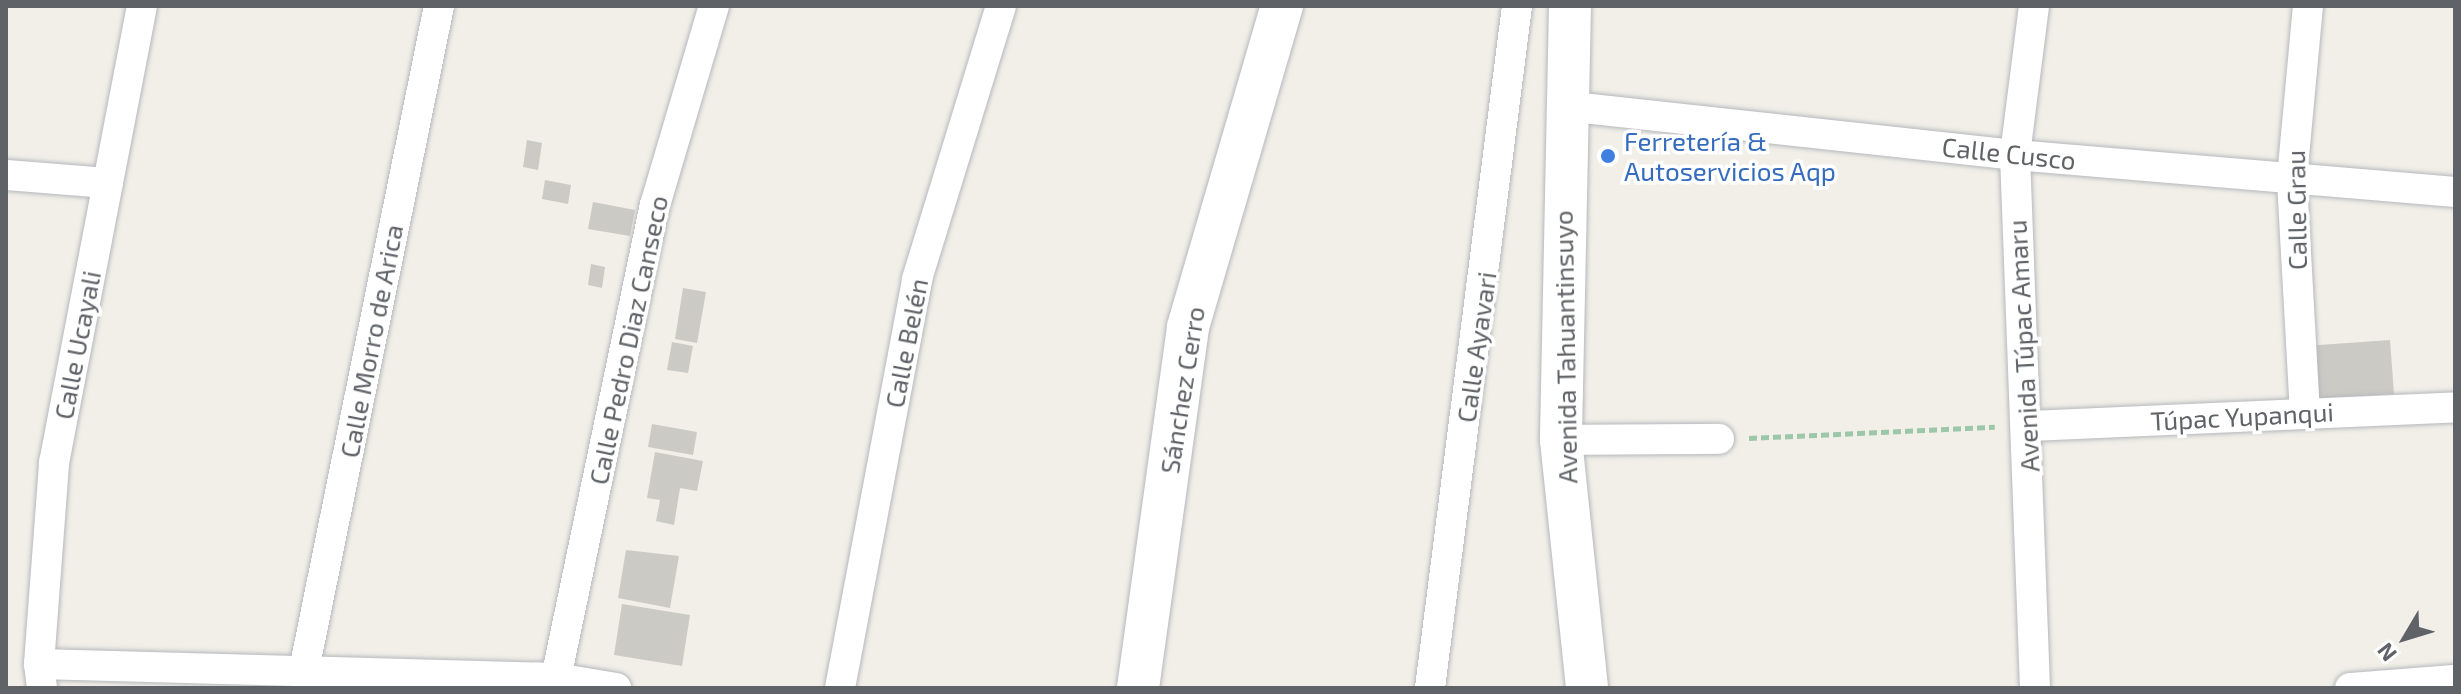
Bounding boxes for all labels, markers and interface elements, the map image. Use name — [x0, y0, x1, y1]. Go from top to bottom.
place label: Ferretería & Autoservicios Aqp — [1624, 125, 1836, 186]
street label: Calle Cusco — [1941, 130, 2077, 176]
marker: Ferretería & Autoservicios Aqp — [1599, 147, 1617, 165]
street label: Calle Grau — [2279, 150, 2313, 270]
street label: Calle Pedro Diaz Canseco — [582, 193, 674, 487]
street label: Avenida Tahuantinsuyo — [1547, 210, 1583, 484]
street label: Avenida Túpac Amaru — [2001, 219, 2045, 473]
street label: Calle Morro de Arica — [333, 221, 409, 461]
street label: Calle Ucayali — [47, 268, 107, 422]
street label: Calle Ayavari — [1450, 269, 1502, 425]
street label: Calle Belén — [878, 276, 934, 410]
street label: Sánchez Cerro — [1153, 304, 1211, 476]
street label: Túpac Yupanqui — [2149, 396, 2335, 436]
north arrow — [2365, 598, 2445, 678]
text: N — [2371, 639, 2401, 667]

